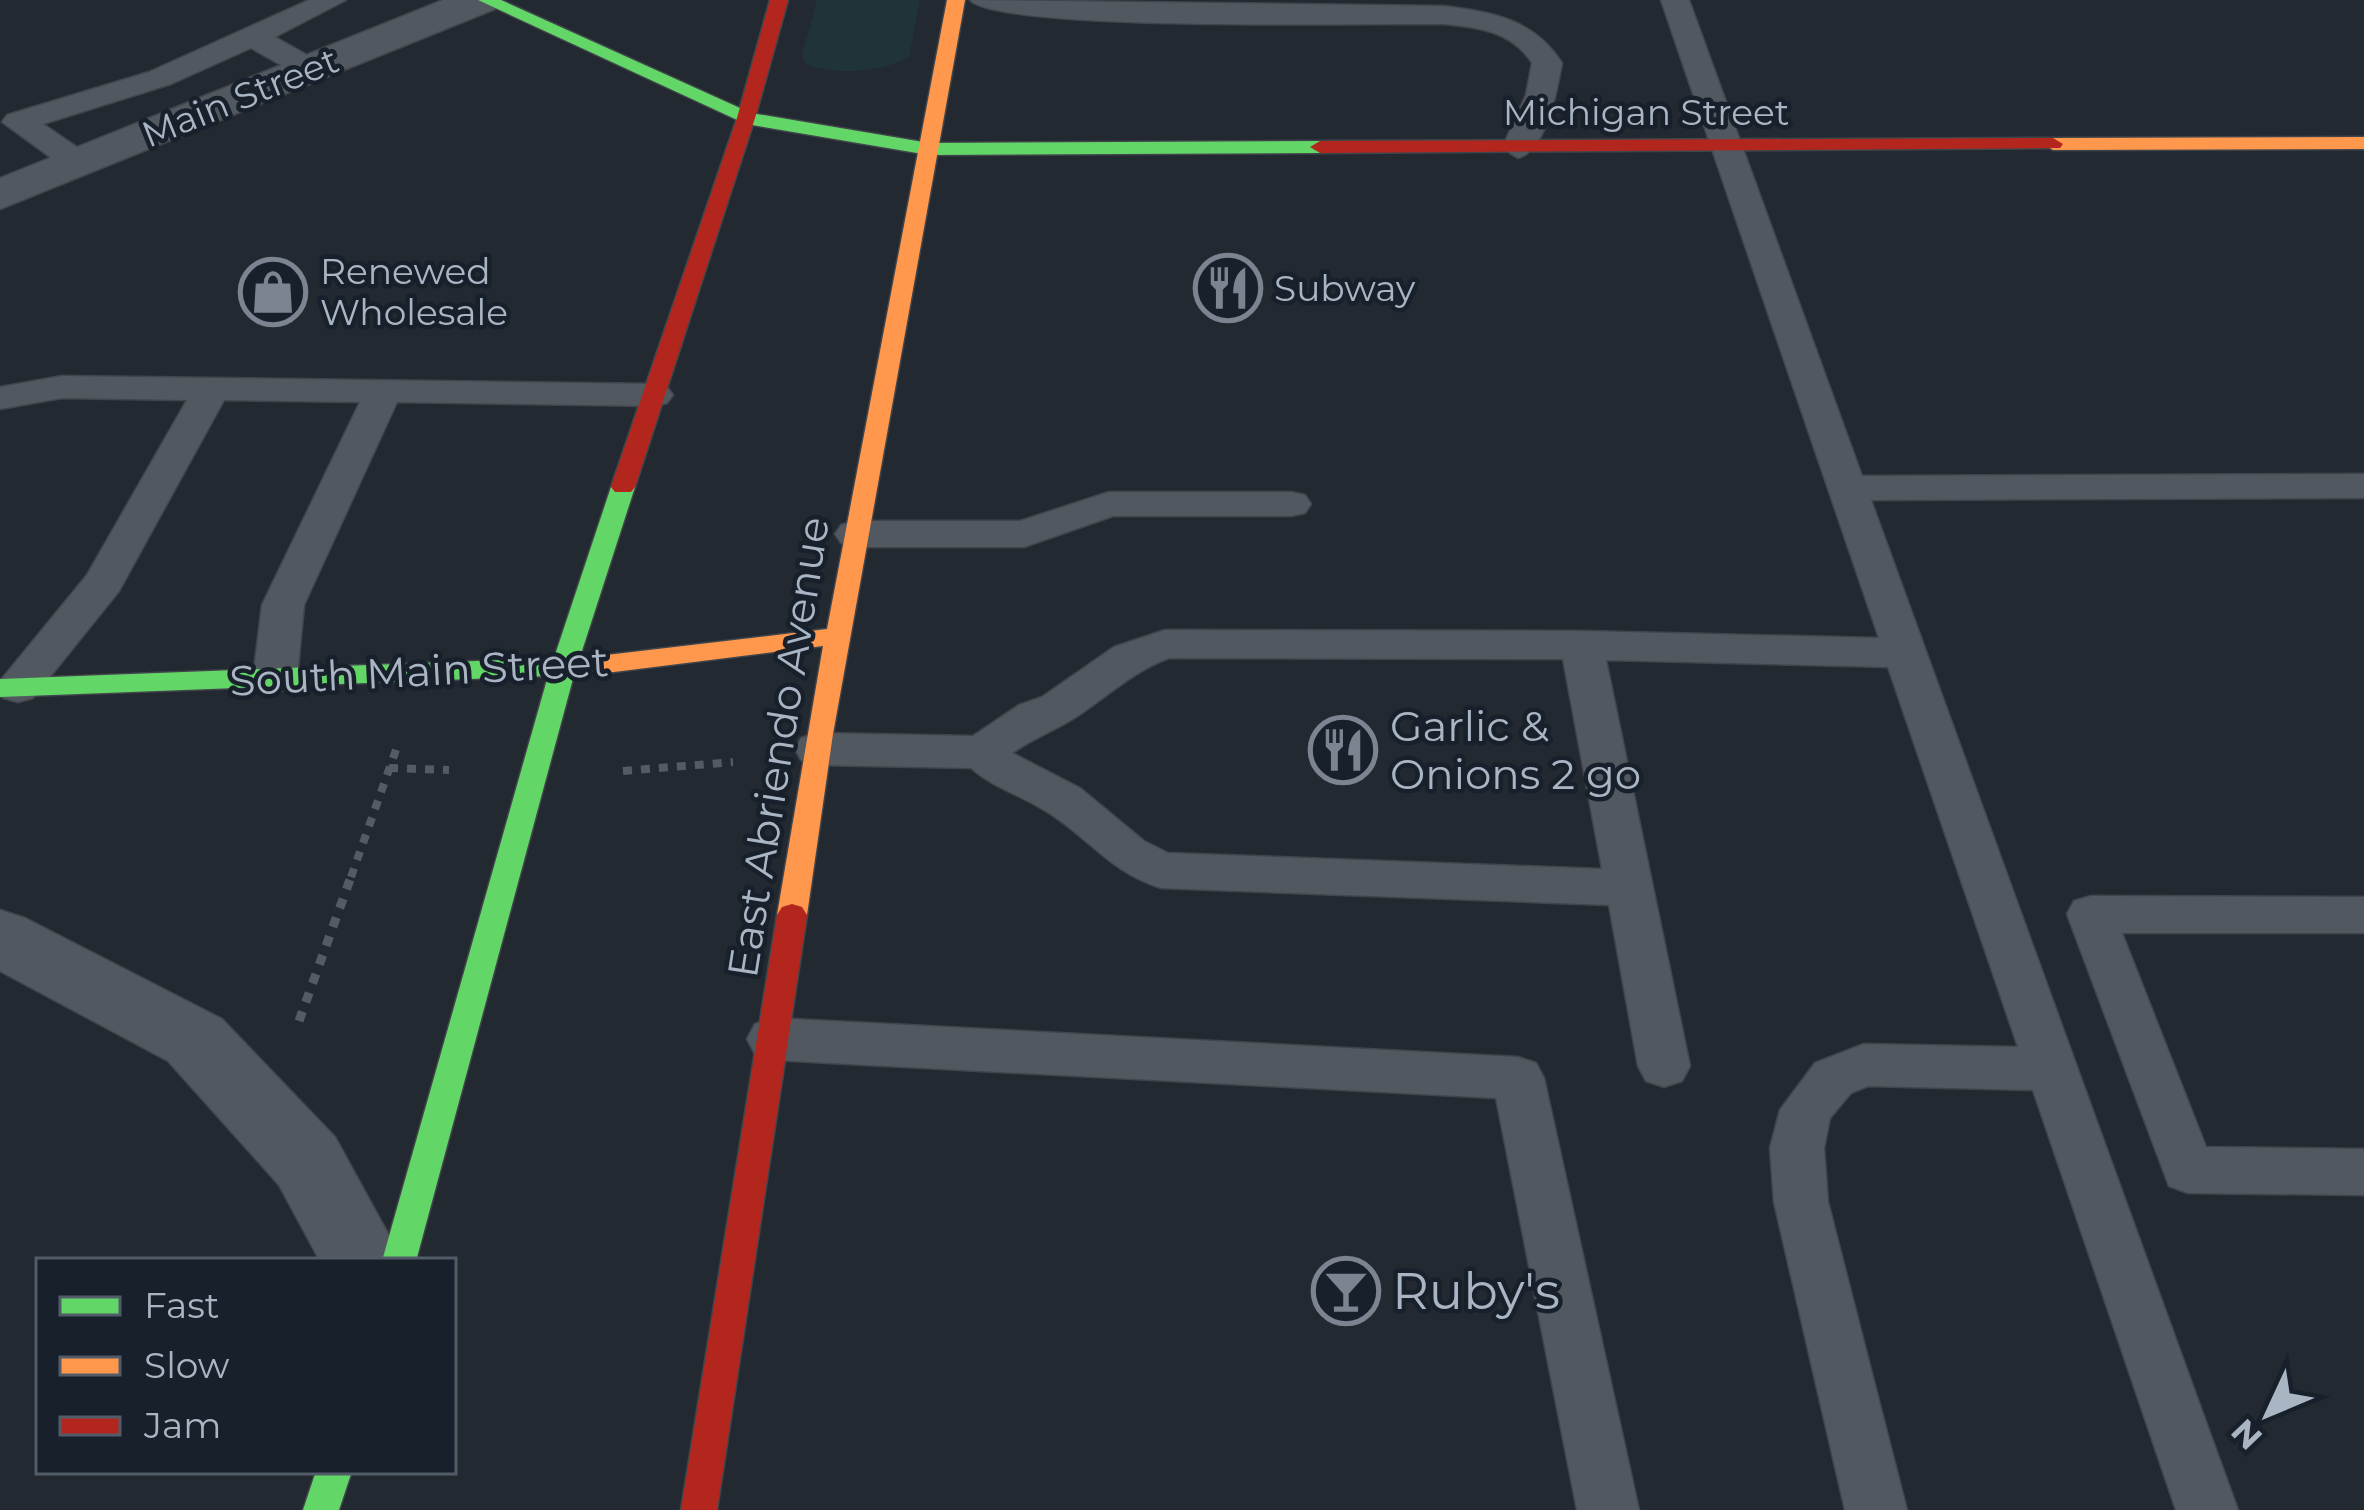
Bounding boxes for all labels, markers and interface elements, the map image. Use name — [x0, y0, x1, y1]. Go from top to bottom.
street label: Main Street — [135, 38, 345, 156]
street label: Michigan Street — [1503, 90, 1789, 134]
place label: Renewed Wholesale — [320, 249, 508, 334]
restaurant icon: Subway — [1193, 253, 1263, 323]
shop icon: Renewed Wholesale — [238, 257, 308, 327]
place label: Subway — [1274, 266, 1416, 310]
street label: East Abriendo Avenue — [716, 513, 840, 981]
street label: South Main Street — [228, 635, 610, 707]
place label: Garlic & Onions 2 go — [1390, 700, 1641, 800]
restaurant icon: Garlic & Onions 2 go — [1308, 715, 1378, 785]
bar icon: Ruby's — [1311, 1256, 1381, 1326]
legend — [36, 1258, 456, 1474]
place label: Ruby's — [1392, 1260, 1560, 1322]
text: Fast — [144, 1283, 219, 1327]
text: Slow — [144, 1343, 230, 1387]
north arrow — [2208, 1354, 2328, 1474]
text: Jam — [143, 1403, 221, 1447]
text: N — [2223, 1411, 2270, 1458]

